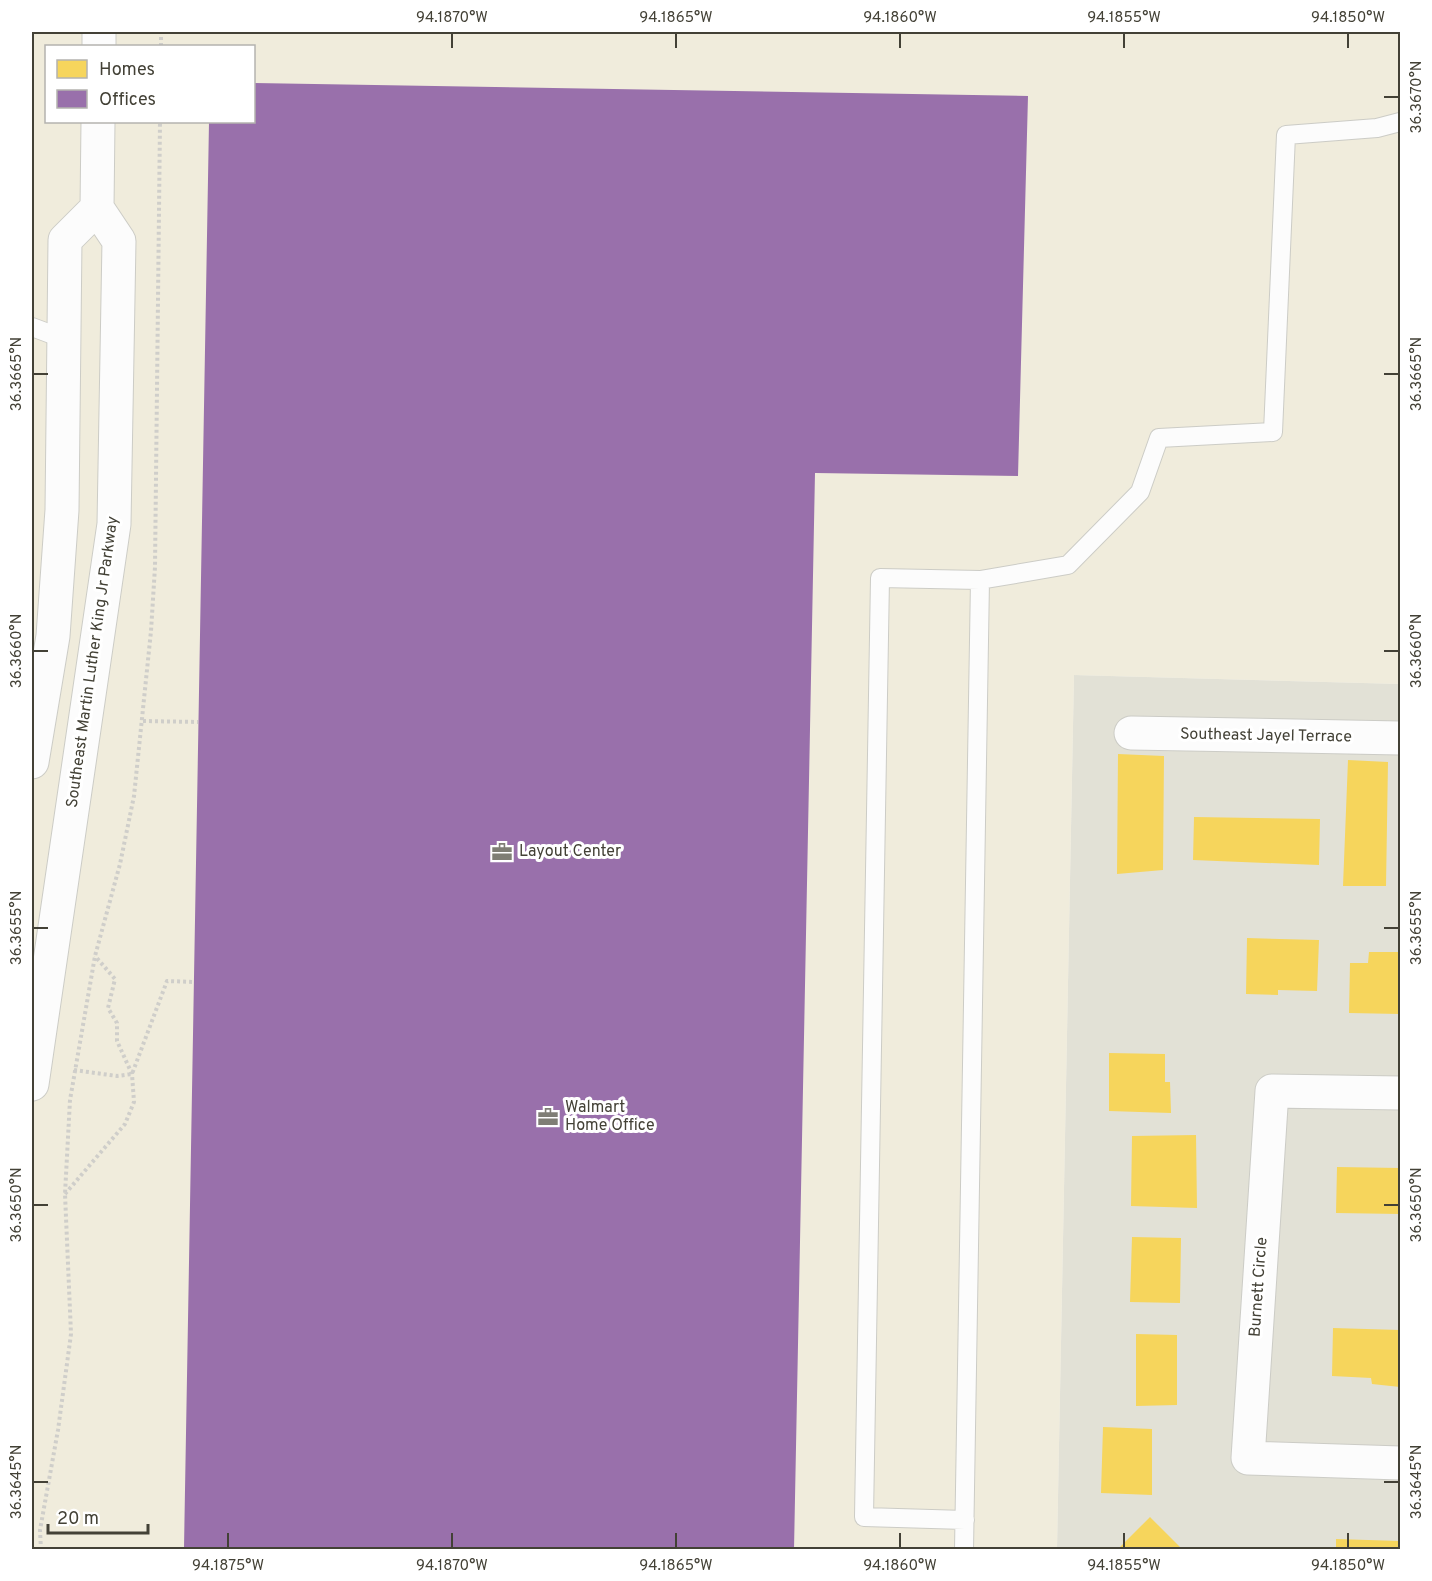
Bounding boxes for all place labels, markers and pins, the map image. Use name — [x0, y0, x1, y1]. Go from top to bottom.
office icon: Layout Center — [490, 840, 514, 864]
place label: Layout Center — [519, 842, 621, 862]
place label: Walmart Home Office — [565, 1098, 655, 1136]
office icon: Walmart Home Office — [536, 1105, 560, 1129]

